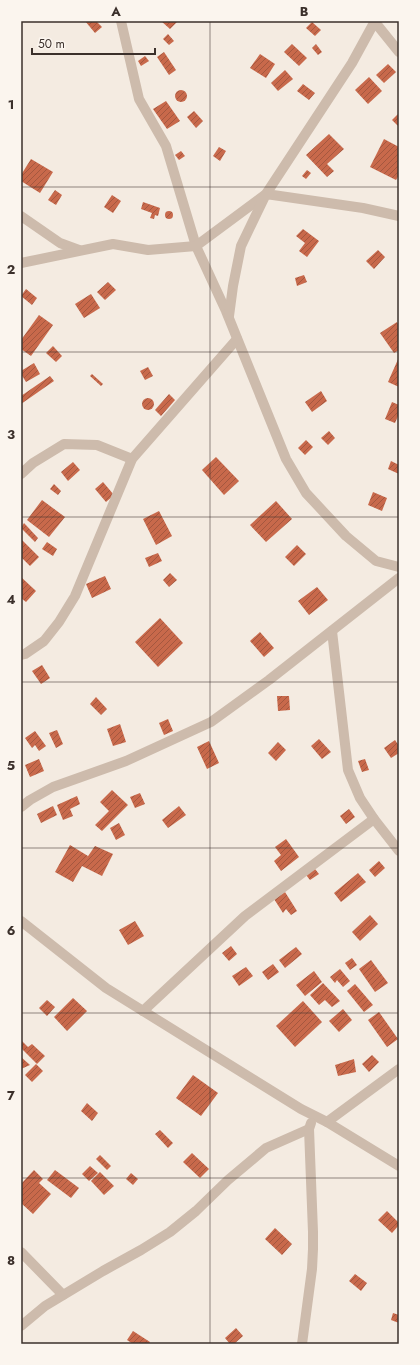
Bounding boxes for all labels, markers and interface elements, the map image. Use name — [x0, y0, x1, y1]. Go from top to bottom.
text: A — [110, 2, 121, 21]
text: B — [300, 2, 309, 21]
scale bar — [32, 30, 155, 56]
text: 50 m — [38, 35, 65, 53]
text: 1 — [8, 95, 14, 114]
text: 2 — [7, 260, 15, 279]
text: 3 — [7, 425, 15, 444]
text: 4 — [6, 590, 16, 609]
text: 5 — [7, 756, 15, 775]
text: 6 — [7, 921, 16, 940]
text: 7 — [7, 1086, 15, 1105]
text: 8 — [7, 1251, 15, 1270]

